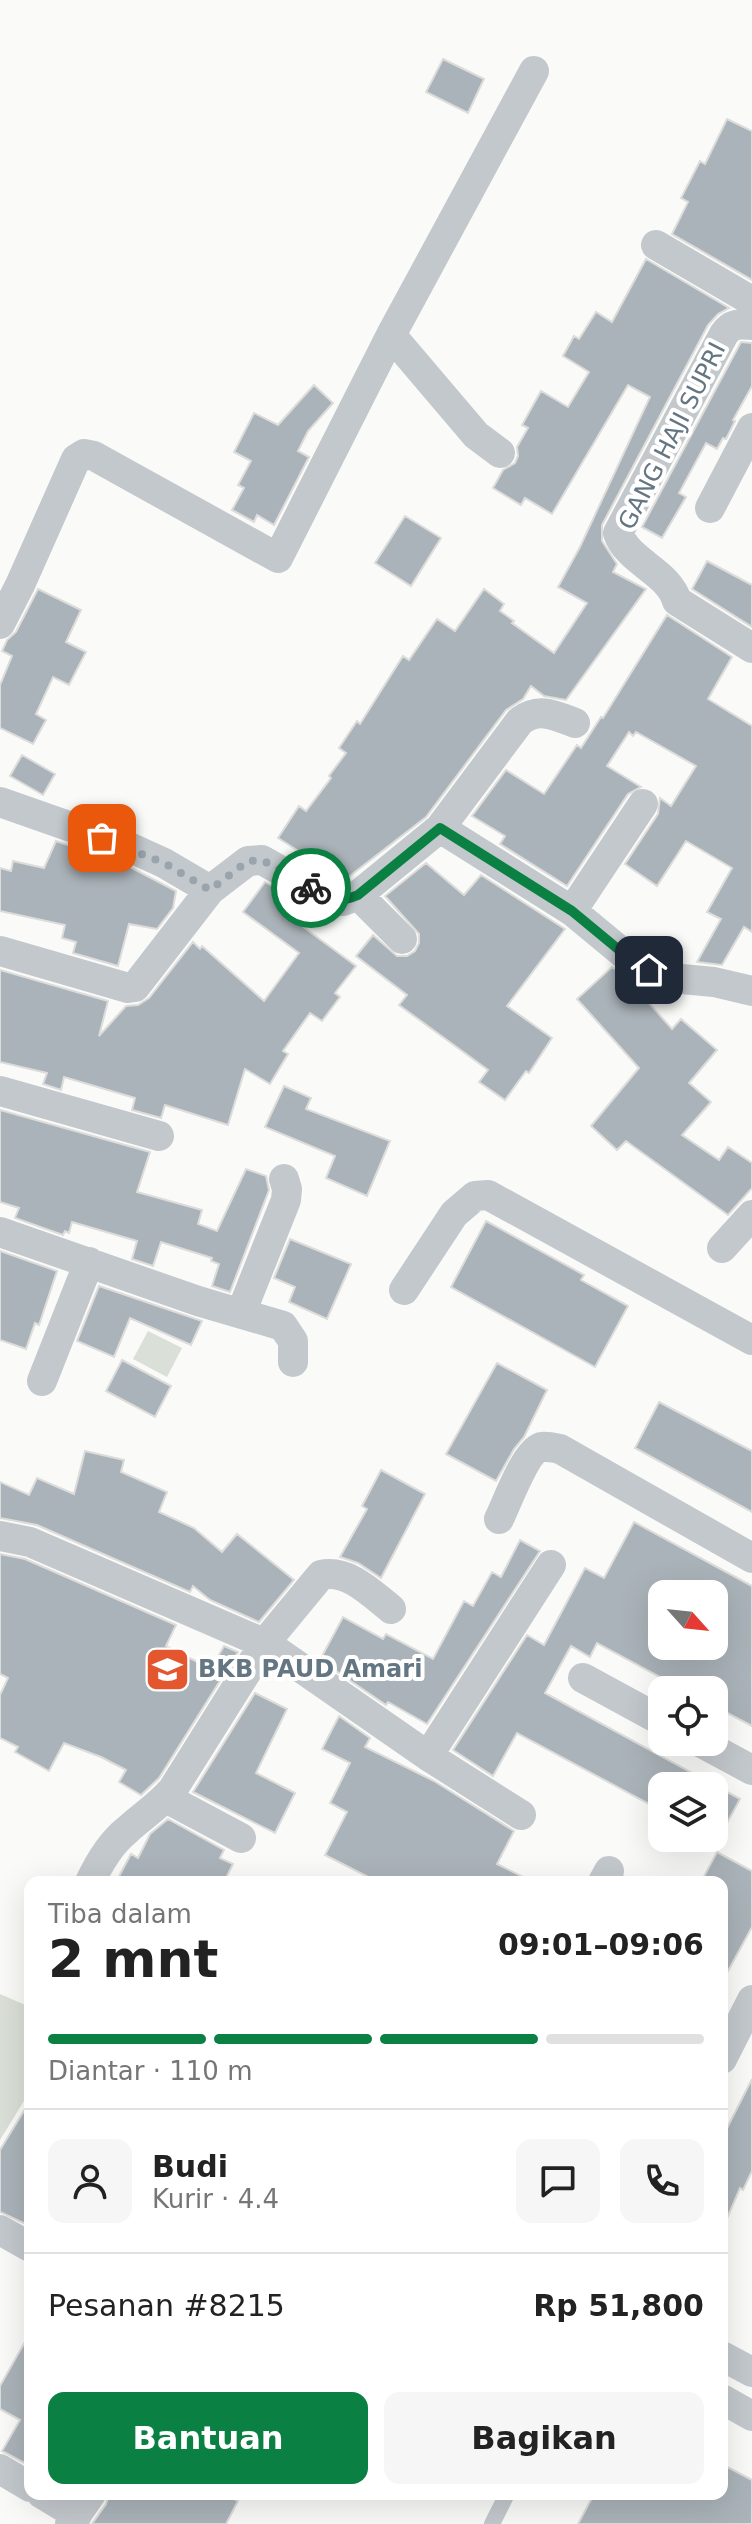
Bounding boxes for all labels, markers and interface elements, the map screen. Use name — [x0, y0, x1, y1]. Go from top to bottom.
street label: GANG HAJI SUPRI — [613, 338, 731, 534]
pin — [68, 804, 136, 872]
icon: bag — [80, 816, 124, 860]
courier — [271, 848, 351, 928]
icon: bike — [289, 866, 333, 910]
pin — [615, 936, 683, 1004]
icon: home — [627, 948, 671, 992]
north arrow — [648, 1580, 728, 1660]
map controls — [648, 1580, 728, 1852]
school or university icon: BKB PAUD Amari — [143, 1645, 191, 1693]
place label: BKB PAUD Amari — [198, 1655, 422, 1683]
button: locate — [648, 1676, 728, 1756]
button: layers — [648, 1772, 728, 1852]
text: Tiba dalam — [48, 1899, 192, 1929]
text: 09:01–09:06 — [498, 1927, 704, 1962]
text: 2 mnt — [48, 1929, 218, 1989]
text: Diantar · 110 m — [48, 2056, 252, 2086]
button: person — [48, 2139, 132, 2223]
button: chat — [516, 2139, 600, 2223]
button: phone — [620, 2139, 704, 2223]
text: Budi — [152, 2149, 228, 2184]
text: Kurir · 4.4 — [152, 2184, 279, 2214]
text: Pesanan #8215 — [48, 2288, 285, 2323]
text: Rp 51,800 — [533, 2288, 704, 2323]
button: Bantuan — [48, 2392, 368, 2484]
button: Bagikan — [384, 2392, 704, 2484]

